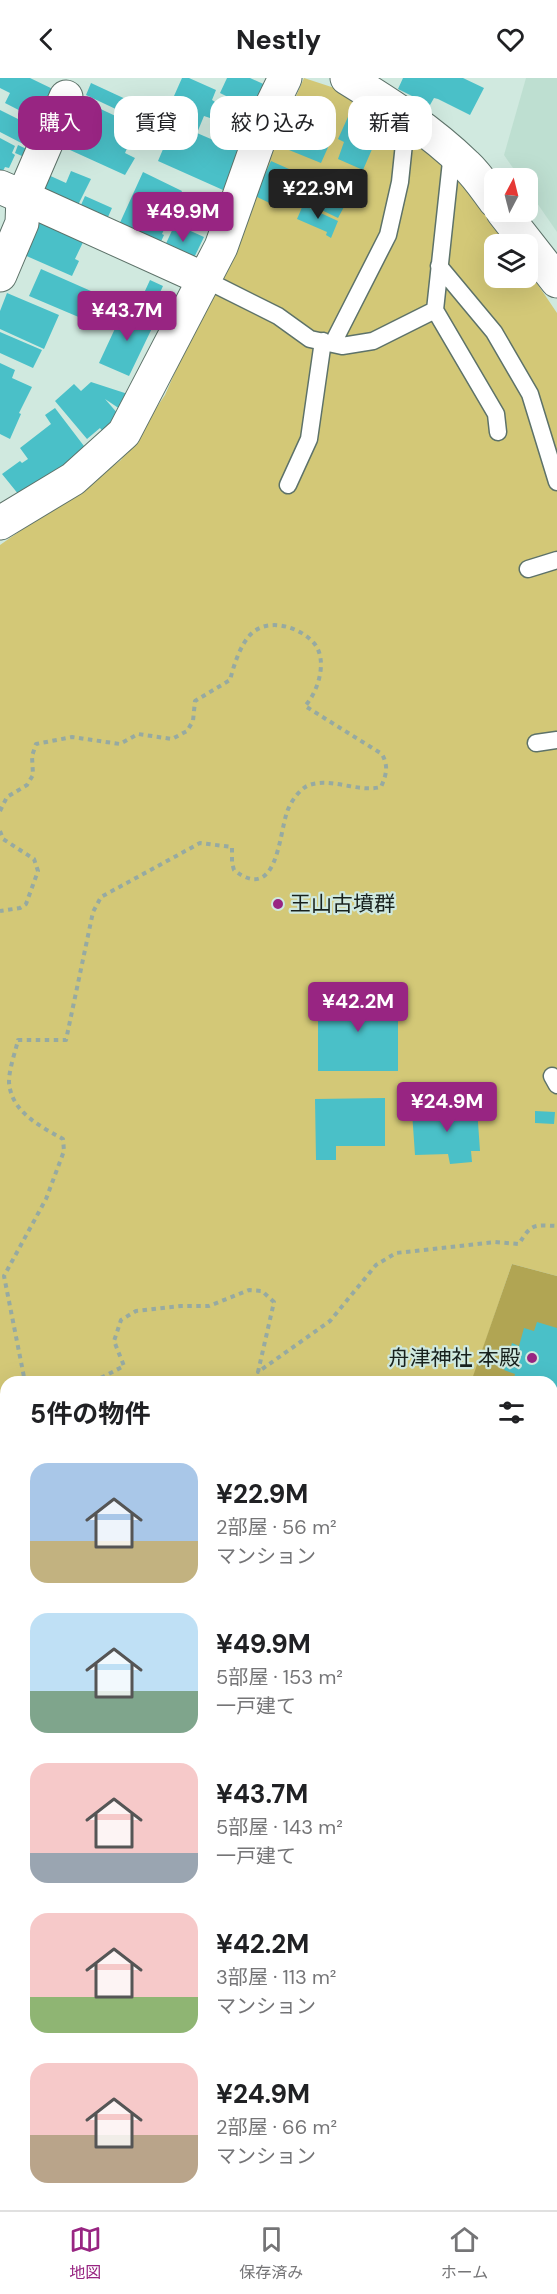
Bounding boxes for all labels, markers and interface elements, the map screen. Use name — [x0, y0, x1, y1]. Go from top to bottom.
text: Nestly — [236, 22, 321, 57]
icon: back — [30, 23, 63, 56]
icon: heart — [494, 23, 527, 56]
chip: 購入 — [18, 96, 102, 150]
chip: 賃貸 — [114, 96, 198, 150]
chip: 絞り込み — [210, 96, 336, 150]
chip: 新着 — [348, 96, 432, 150]
north arrow — [484, 168, 538, 222]
map controls — [484, 168, 538, 288]
pin: ¥22.9M — [269, 169, 367, 220]
text: ¥22.9M — [283, 175, 353, 201]
pin: ¥49.9M — [134, 192, 232, 243]
text: ¥49.9M — [147, 198, 219, 224]
button: layers — [484, 234, 538, 288]
pin: ¥43.7M — [78, 291, 176, 342]
text: ¥43.7M — [92, 297, 162, 323]
place label: 王山古墳群 — [290, 890, 395, 918]
marker: 王山古墳群 — [271, 897, 285, 911]
pin: ¥42.2M — [309, 982, 407, 1033]
text: ¥42.2M — [322, 988, 394, 1014]
pin: ¥24.9M — [398, 1082, 496, 1133]
text: ¥24.9M — [411, 1088, 483, 1114]
place label: 舟津神社 本殿 — [388, 1344, 520, 1372]
marker: 舟津神社 本殿 — [525, 1351, 539, 1365]
icon: filters — [495, 1396, 528, 1429]
text: 5件の物件 — [30, 1397, 150, 1431]
text: ¥22.9M — [216, 1477, 308, 1511]
icon: home — [78, 1487, 150, 1559]
text: 2部屋 · 56 m² — [216, 1514, 337, 1540]
text: マンション — [216, 1543, 316, 1569]
text: ¥49.9M — [216, 1627, 311, 1661]
icon: home — [78, 1637, 150, 1709]
text: 5部屋 · 153 m² — [216, 1664, 343, 1690]
text: 一戸建て — [216, 1693, 296, 1719]
text: ¥43.7M — [216, 1777, 308, 1811]
icon: home — [78, 1787, 150, 1859]
text: 5部屋 · 143 m² — [216, 1814, 343, 1840]
text: 一戸建て — [216, 1843, 296, 1869]
text: ¥42.2M — [216, 1927, 309, 1961]
icon: home — [78, 1937, 150, 2009]
text: 3部屋 · 113 m² — [216, 1964, 336, 1990]
text: マンション — [216, 1993, 316, 2019]
text: ¥24.9M — [216, 2077, 310, 2111]
icon: home — [78, 2087, 150, 2159]
text: 2部屋 · 66 m² — [216, 2114, 337, 2140]
text: マンション — [216, 2143, 316, 2169]
tab: 地図 — [69, 2223, 102, 2283]
tab: 保存済み — [239, 2223, 303, 2283]
tab: ホーム — [441, 2223, 488, 2283]

